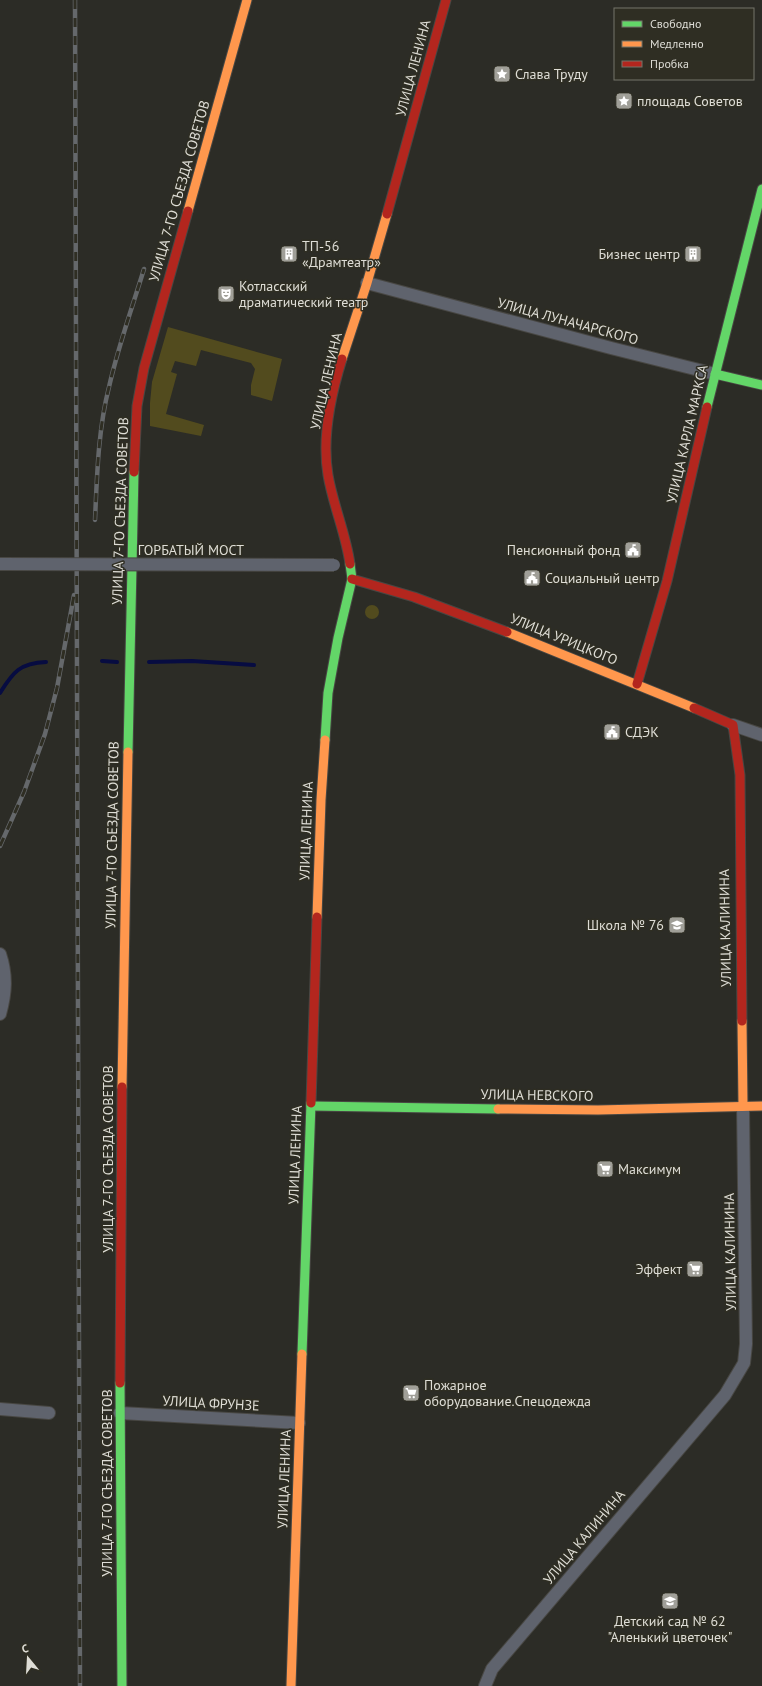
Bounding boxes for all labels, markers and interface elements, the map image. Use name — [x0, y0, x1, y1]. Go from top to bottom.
legend — [614, 8, 754, 80]
text: Свободно — [650, 16, 701, 31]
street label: УЛИЦА ЛЕНИНА — [391, 17, 435, 118]
text: Медленно — [650, 36, 704, 51]
text: Пробка — [650, 56, 689, 71]
place icon: Слава Труду — [492, 64, 512, 84]
place label: Слава Труду — [515, 65, 588, 83]
place icon: площадь Советов — [614, 91, 634, 111]
place label: площадь Советов — [637, 92, 743, 110]
street label: УЛИЦА 7-ГО СЪЕЗДА СОВЕТОВ — [144, 98, 214, 284]
place label: ТП-56 «Драмтеатр» — [302, 237, 381, 271]
building icon: ТП-56 «Драмтеатр» — [279, 244, 299, 264]
building icon: Бизнес центр — [683, 244, 703, 264]
place label: Бизнес центр — [598, 245, 680, 263]
place label: Котласский драматический театр — [239, 277, 368, 311]
theatre icon: Котласский драматический театр — [216, 284, 236, 304]
street label: УЛИЦА ЛУНАЧАРСКОГО — [496, 294, 640, 348]
street label: УЛИЦА ЛЕНИНА — [306, 330, 346, 431]
street label: УЛИЦА КАРЛА МАРКСА — [662, 362, 712, 505]
street label: УЛИЦА 7-ГО СЪЕЗДА СОВЕТОВ — [108, 417, 132, 605]
public building icon: Пенсионный фонд — [623, 540, 643, 560]
street label: ГОРБАТЫЙ МОСТ — [138, 541, 244, 559]
place label: Пенсионный фонд — [507, 541, 620, 559]
public building icon: Социальный центр — [522, 568, 542, 588]
place label: Социальный центр — [545, 569, 659, 587]
street label: УЛИЦА УРИЦКОГО — [508, 609, 620, 669]
public building icon: СДЭК — [602, 722, 622, 742]
place label: СДЭК — [625, 723, 659, 741]
street label: УЛИЦА 7-ГО СЪЕЗДА СОВЕТОВ — [101, 741, 123, 929]
street label: УЛИЦА ЛЕНИНА — [295, 780, 317, 881]
street label: УЛИЦА КАЛИНИНА — [715, 868, 735, 987]
school or university icon: Школа № 76 — [667, 915, 687, 935]
place label: Школа № 76 — [587, 916, 664, 934]
street label: УЛИЦА 7-ГО СЪЕЗДА СОВЕТОВ — [99, 1065, 117, 1253]
street label: УЛИЦА НЕВСКОГО — [480, 1085, 594, 1105]
street label: УЛИЦА ЛЕНИНА — [284, 1104, 306, 1205]
supermarket icon: Максимум — [595, 1159, 615, 1179]
place label: Максимум — [618, 1160, 681, 1178]
street label: УЛИЦА КАЛИНИНА — [720, 1192, 740, 1311]
supermarket icon: Эффект — [685, 1259, 705, 1279]
place label: Эффект — [636, 1260, 682, 1278]
place label: Пожарное оборудование.Спецодежда — [424, 1376, 591, 1410]
supermarket icon: Пожарное оборудование.Спецодежда — [401, 1383, 421, 1403]
street label: УЛИЦА 7-ГО СЪЕЗДА СОВЕТОВ — [98, 1389, 116, 1577]
street label: УЛИЦА ФРУНЗЕ — [162, 1391, 260, 1415]
street label: УЛИЦА ЛЕНИНА — [273, 1428, 295, 1529]
street label: УЛИЦА КАЛИНИНА — [539, 1485, 629, 1588]
school or university icon: Детский сад № 62 "Аленький цветочек" — [660, 1591, 680, 1611]
place label: Детский сад № 62 "Аленький цветочек" — [608, 1612, 733, 1646]
north arrow — [8, 1638, 48, 1678]
text: С — [20, 1641, 30, 1656]

